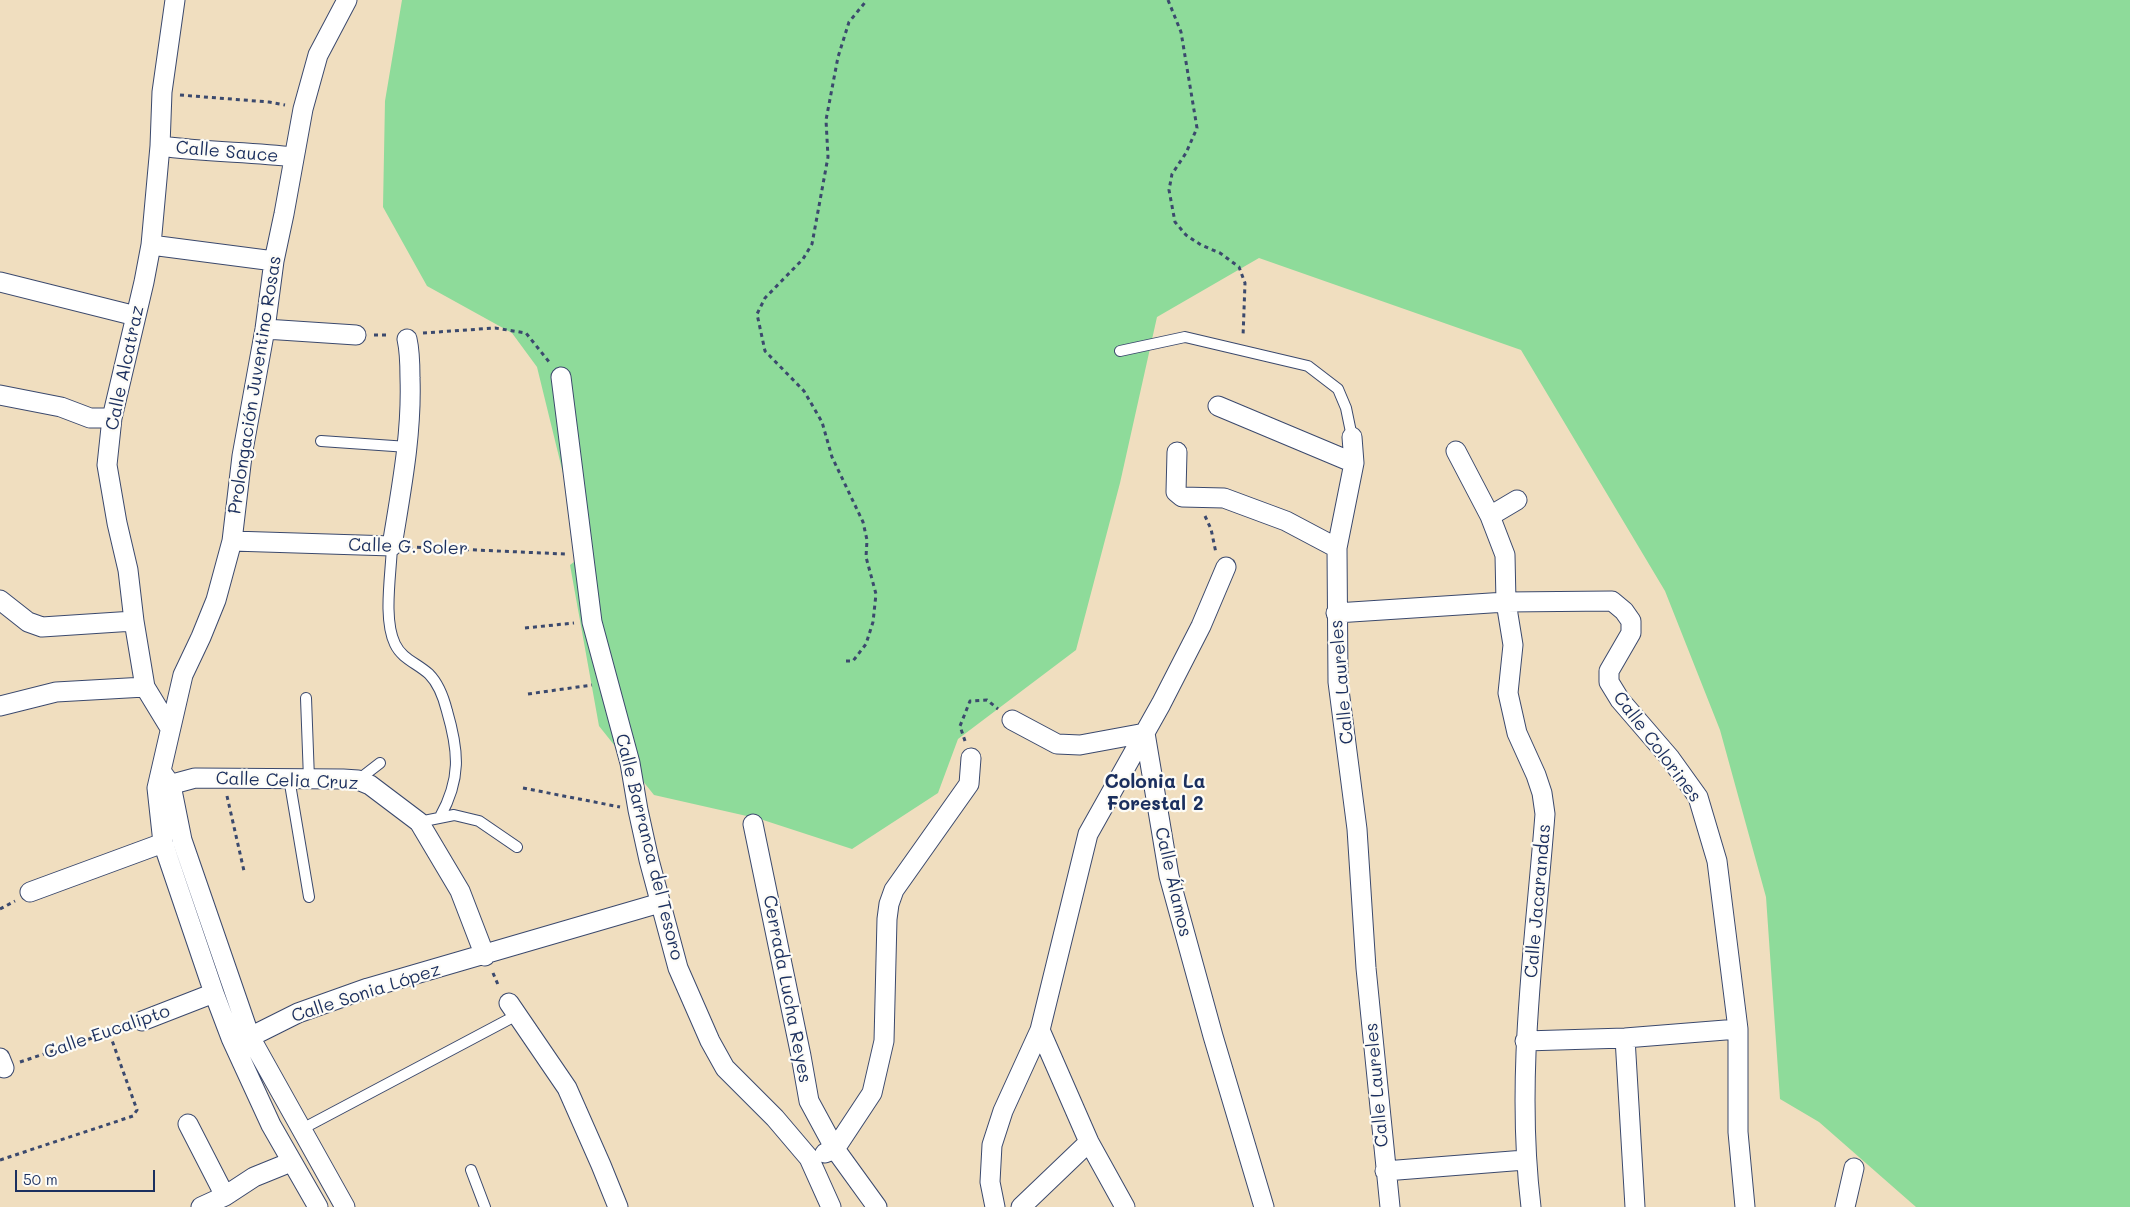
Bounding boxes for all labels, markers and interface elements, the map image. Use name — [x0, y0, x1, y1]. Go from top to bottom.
street label: Calle Sauce — [175, 137, 279, 167]
street label: Prolongación Juventino Rosas — [224, 254, 286, 516]
street label: Calle Alcatraz — [101, 304, 149, 432]
street label: Calle G. Soler — [348, 534, 468, 560]
street label: Calle Laureles — [1326, 619, 1358, 745]
street label: Calle Colorines — [1608, 687, 1706, 807]
street label: Calle Barranca del Tesoro — [610, 732, 688, 962]
street label: Calle Celia Cruz — [215, 768, 359, 794]
district label: Colonia La Forestal 2 — [1105, 771, 1205, 815]
street label: Calle Jacarandas — [1521, 823, 1555, 979]
street label: Calle Álamos — [1150, 825, 1196, 939]
street label: Cerrada Lucha Reyes — [758, 893, 816, 1085]
street label: Calle Sonia López — [289, 959, 443, 1027]
street label: Calle Eucalipto — [41, 1000, 173, 1064]
street label: Calle Laureles — [1361, 1022, 1393, 1148]
scale bar — [18, 1160, 158, 1192]
text: 50 m — [23, 1169, 58, 1189]

